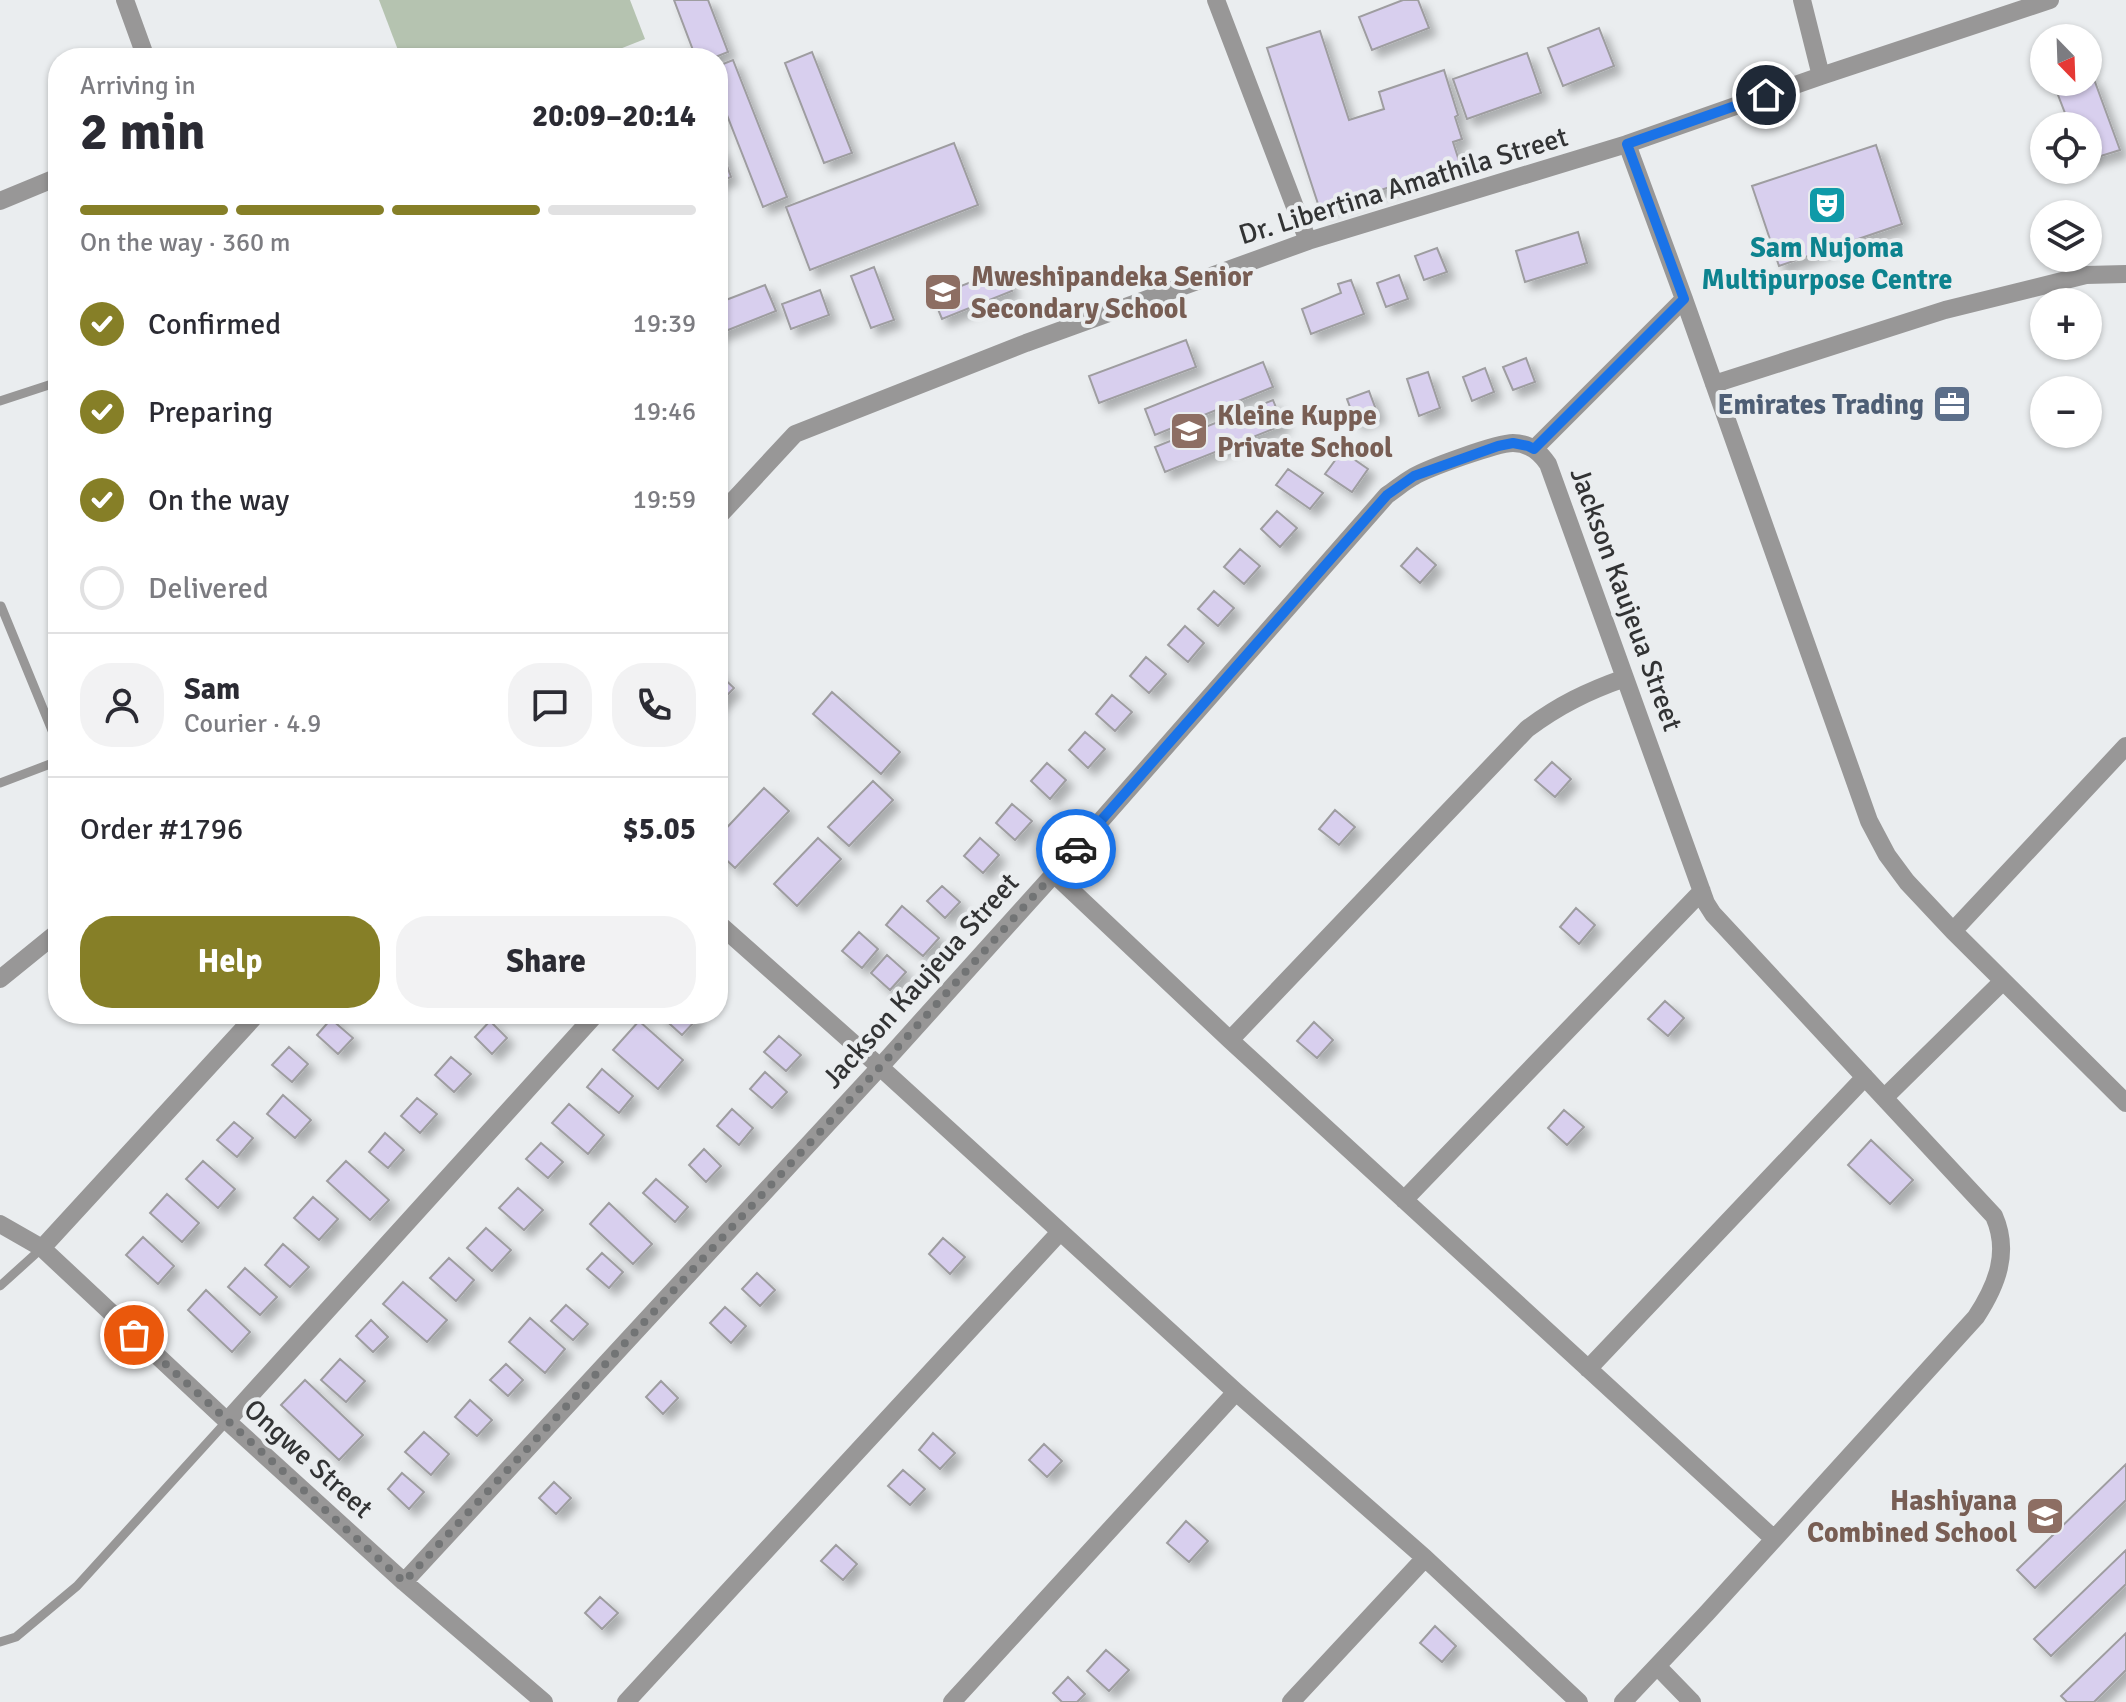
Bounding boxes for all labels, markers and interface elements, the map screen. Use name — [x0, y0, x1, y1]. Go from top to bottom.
north arrow — [2030, 24, 2102, 96]
map controls — [2030, 24, 2102, 448]
pin — [1732, 61, 1800, 129]
text: Arriving in — [80, 70, 196, 102]
icon: home — [1744, 73, 1788, 117]
text: 20:09–20:14 — [532, 98, 696, 135]
text: 2 min — [80, 100, 206, 164]
button: locate — [2030, 112, 2102, 184]
street label: Dr. Libertina Amathila Street — [1235, 120, 1572, 252]
theatre icon: Sam Nujoma Multipurpose Centre — [1806, 184, 1848, 226]
button: layers — [2030, 200, 2102, 272]
text: On the way · 360 m — [80, 227, 290, 259]
place label: Sam Nujoma Multipurpose Centre — [1702, 231, 1952, 297]
place label: Mweshipandeka Senior Secondary School — [971, 260, 1254, 326]
school or university icon: Mweshipandeka Senior Secondary School — [922, 271, 964, 313]
button: + — [2030, 288, 2102, 360]
icon: check — [80, 302, 124, 346]
text: Confirmed — [148, 306, 281, 343]
text: 19:39 — [633, 308, 696, 340]
button: − — [2030, 376, 2102, 448]
office icon: Emirates Trading — [1931, 383, 1973, 425]
place label: Emirates Trading — [1717, 388, 1924, 422]
icon: check — [80, 390, 124, 434]
text: Preparing — [148, 394, 273, 431]
text: 19:46 — [633, 396, 696, 428]
place label: Kleine Kuppe Private School — [1217, 399, 1393, 465]
school or university icon: Kleine Kuppe Private School — [1168, 410, 1210, 452]
street label: Jackson Kaujeua Street — [1563, 463, 1690, 736]
icon: check — [80, 478, 124, 522]
text: On the way — [148, 482, 289, 519]
text: 19:59 — [633, 484, 696, 516]
text: Delivered — [148, 570, 269, 607]
button: person — [80, 663, 164, 747]
button: chat — [508, 663, 592, 747]
button: phone — [612, 663, 696, 747]
text: Sam — [184, 671, 240, 708]
text: Courier · 4.9 — [184, 708, 321, 740]
courier — [1036, 809, 1116, 889]
text: Order #1796 — [80, 811, 243, 848]
text: $5.05 — [623, 811, 696, 848]
icon: car — [1054, 827, 1098, 871]
street label: Jackson Kaujeua Street — [815, 866, 1026, 1095]
button: Help — [80, 916, 380, 1008]
button: Share — [396, 916, 696, 1008]
pin — [100, 1301, 168, 1369]
icon: bag — [112, 1313, 156, 1357]
street label: Ongwe Street — [237, 1392, 380, 1526]
place label: Hashiyana Combined School — [1807, 1484, 2017, 1550]
school or university icon: Hashiyana Combined School — [2024, 1495, 2066, 1537]

